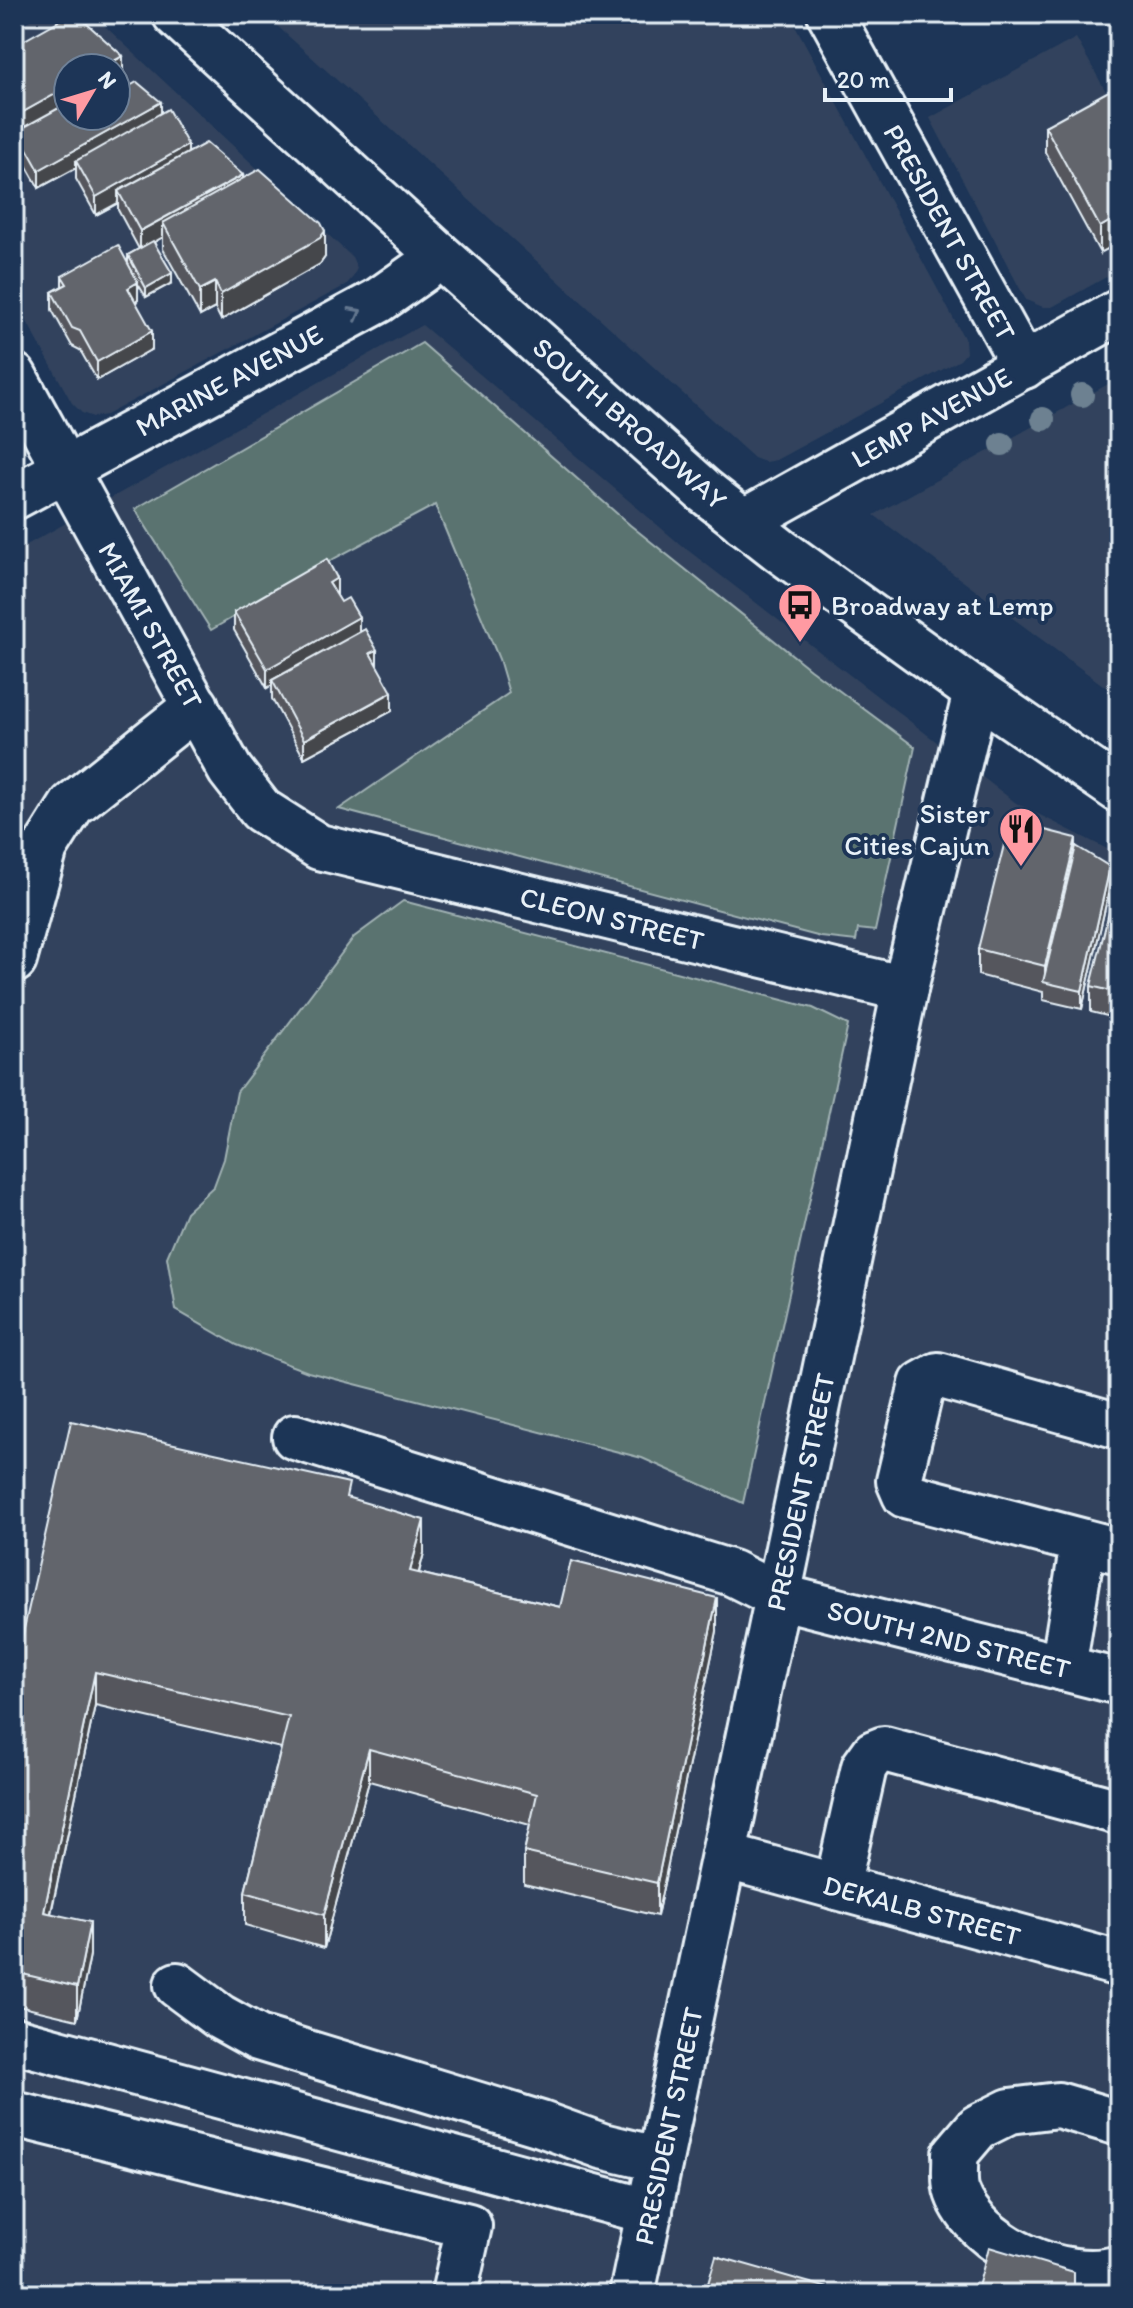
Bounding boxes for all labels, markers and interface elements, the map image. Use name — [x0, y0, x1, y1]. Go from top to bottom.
north arrow — [52, 52, 132, 132]
scale bar — [825, 52, 951, 102]
text: 20 m — [837, 65, 890, 94]
text: N — [92, 66, 123, 94]
street label: PRESIDENT STREET — [876, 118, 1024, 346]
one-way arrow — [347, 307, 362, 322]
street label: MARINE AVENUE — [130, 316, 328, 444]
street label: SOUTH BROADWAY — [526, 330, 734, 517]
street label: LEMP AVENUE — [845, 359, 1017, 475]
street label: MIAMI STREET — [91, 536, 211, 715]
bus stop icon: Broadway at Lemp — [776, 581, 824, 644]
place label: Broadway at Lemp — [831, 588, 1054, 622]
place label: Sister Cities Cajun — [844, 796, 990, 862]
restaurant icon: Sister Cities Cajun — [997, 805, 1045, 868]
street label: CLEON STREET — [516, 879, 708, 957]
street label: PRESIDENT STREET — [758, 1370, 842, 1614]
street label: SOUTH 2ND STREET — [824, 1592, 1074, 1686]
street label: DEKALB STREET — [819, 1867, 1025, 1953]
street label: PRESIDENT STREET — [626, 2004, 710, 2248]

